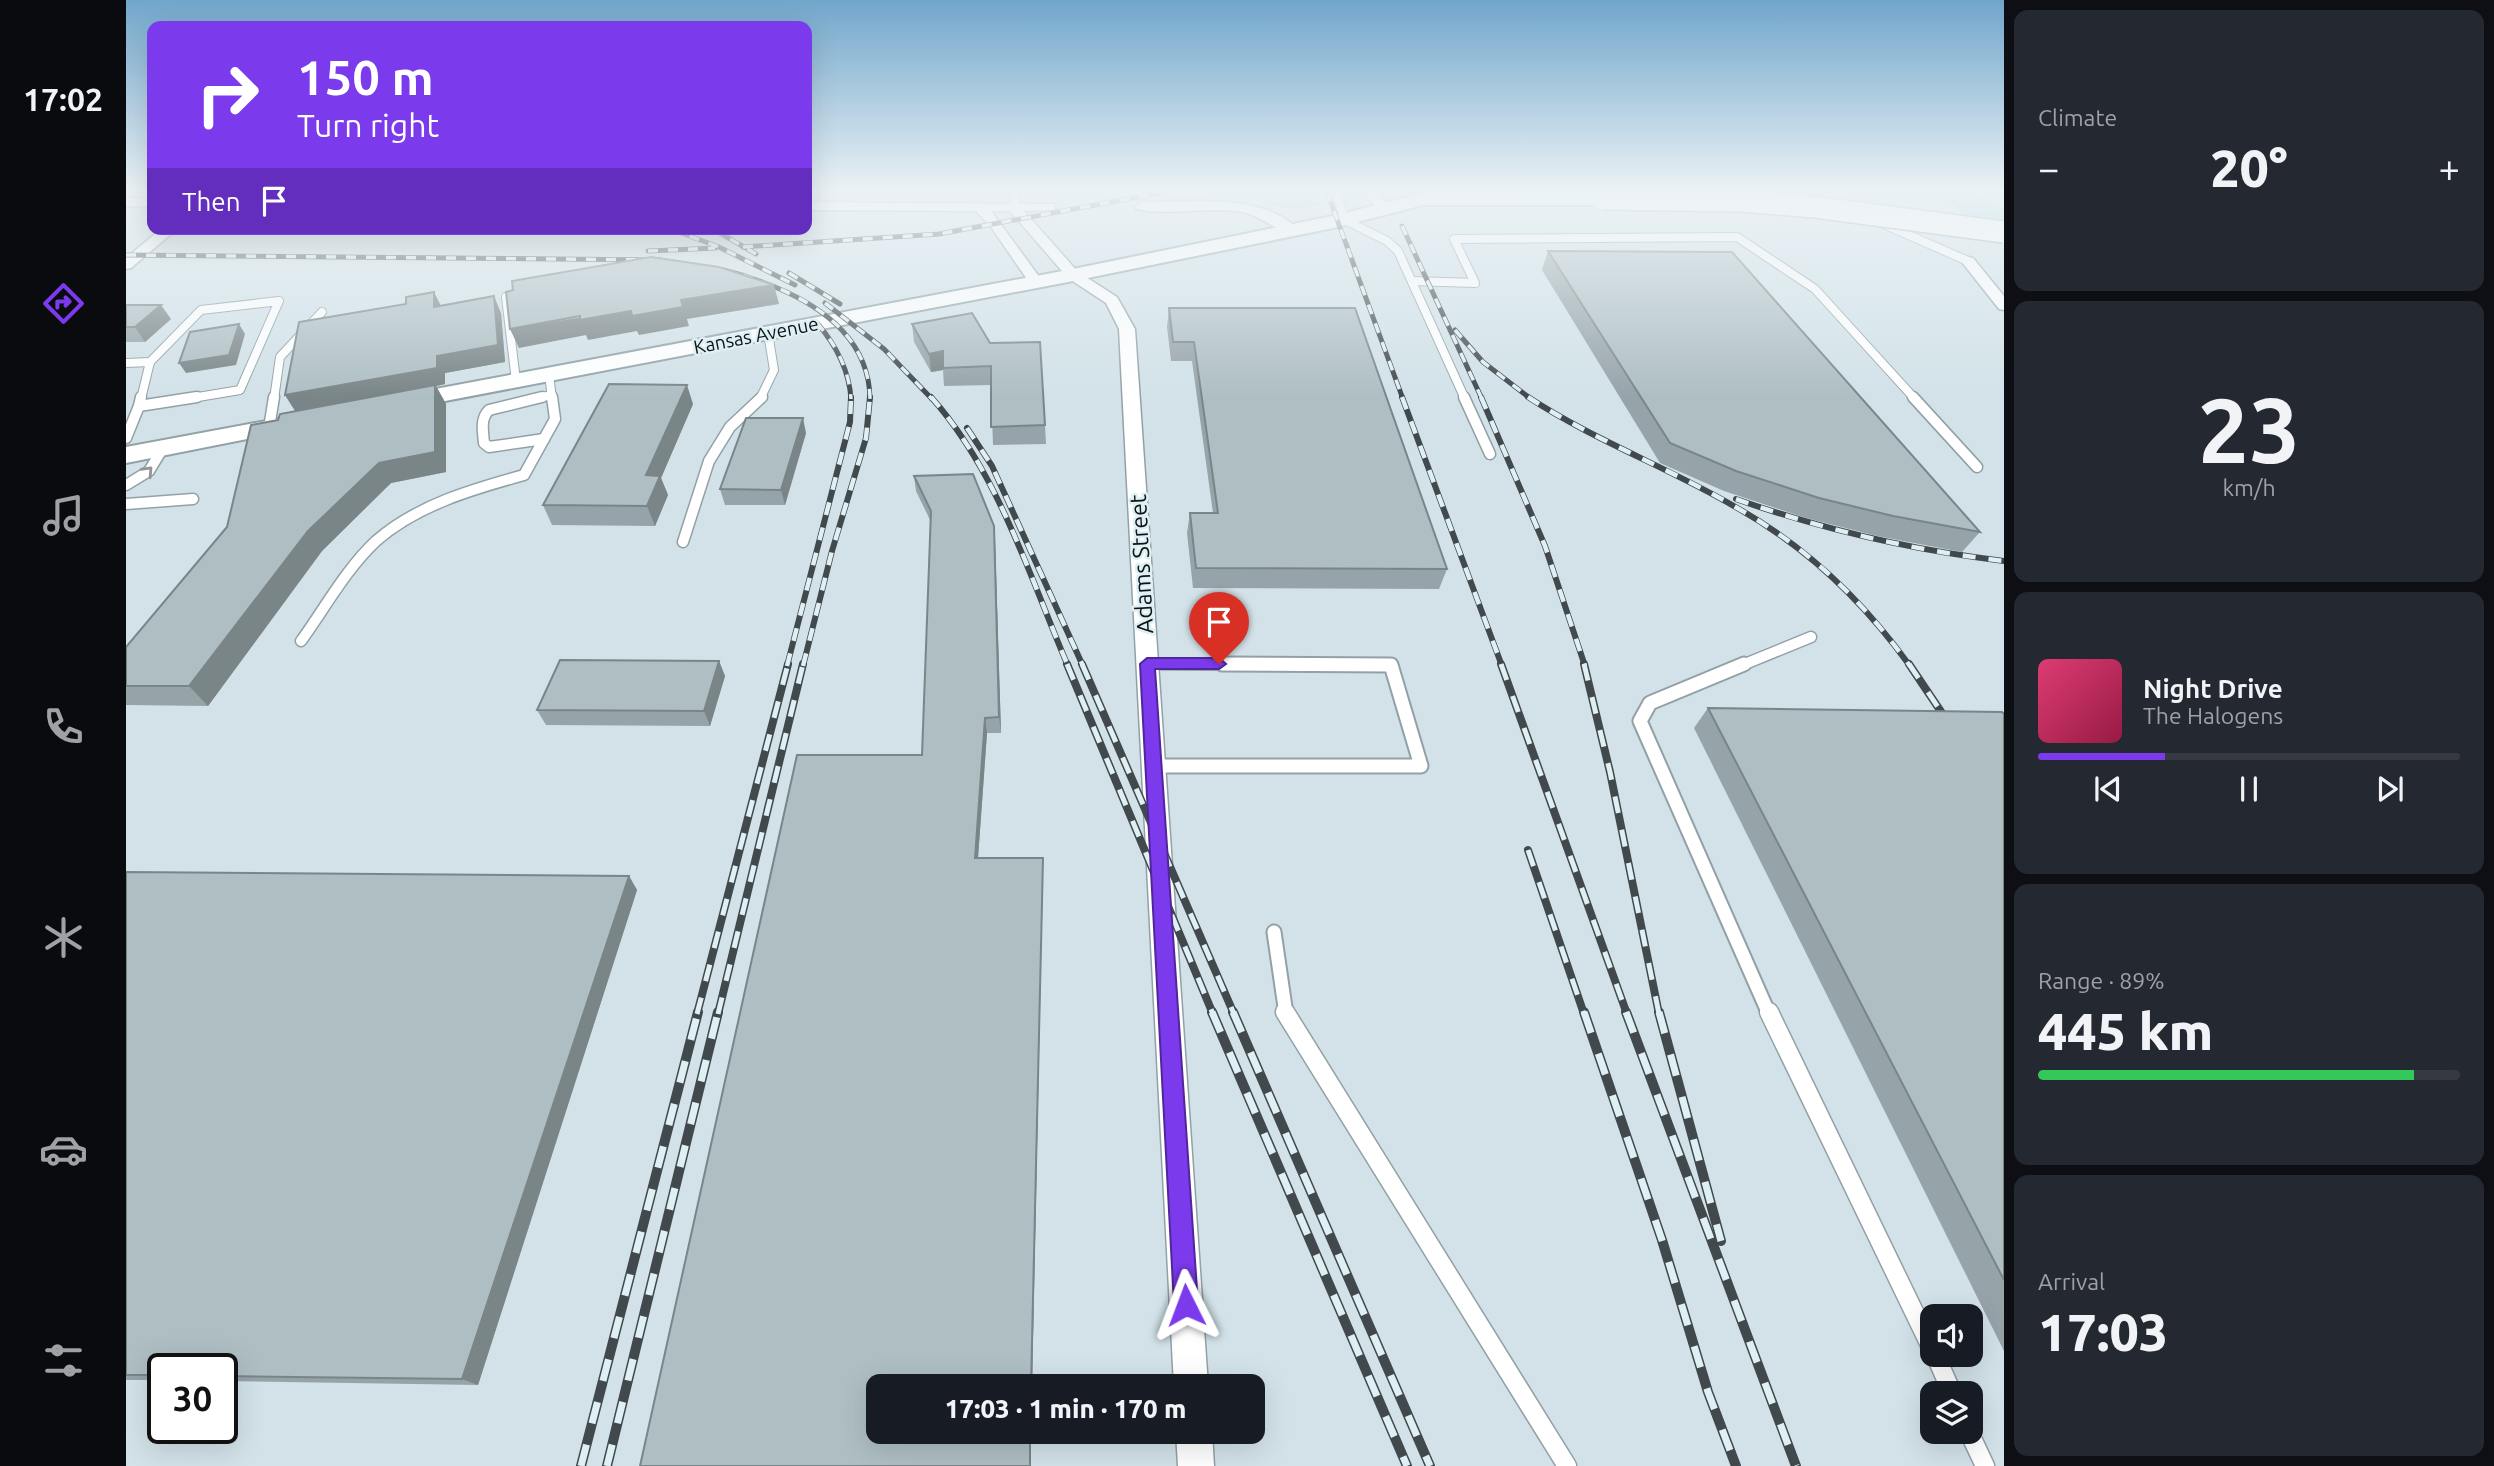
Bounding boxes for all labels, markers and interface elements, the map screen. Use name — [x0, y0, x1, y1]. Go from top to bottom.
icon: right — [182, 49, 273, 140]
text: 150 m — [297, 49, 434, 104]
text: 17:02 — [23, 81, 103, 117]
text: Climate — [2038, 105, 2117, 130]
text: Turn right — [297, 107, 439, 143]
text: 20° — [2210, 139, 2288, 197]
text: − — [2038, 147, 2059, 189]
text: + — [2439, 147, 2460, 189]
icon: arrive — [255, 182, 293, 220]
text: Then — [182, 187, 241, 216]
icon: directions — [39, 279, 88, 328]
street label: Kansas Avenue — [692, 312, 820, 358]
text: 23 — [2198, 378, 2300, 480]
one-way arrow — [140, 466, 153, 479]
text: km/h — [2222, 475, 2276, 500]
icon: music — [39, 491, 88, 540]
street label: Adams Street — [1125, 494, 1157, 634]
pin — [1189, 592, 1249, 664]
icon: arrive — [1200, 603, 1238, 641]
text: Night Drive — [2143, 674, 2283, 703]
icon: phone — [39, 702, 88, 751]
text: The Halogens — [2143, 703, 2283, 728]
icon: previous — [2089, 770, 2127, 808]
icon: pause — [2230, 770, 2268, 808]
icon: next — [2371, 770, 2409, 808]
icon: climate — [39, 913, 88, 962]
text: Range · 89% — [2038, 968, 2165, 993]
text: 445 km — [2038, 1002, 2213, 1060]
icon: car — [39, 1125, 88, 1174]
position arrow — [1149, 1268, 1223, 1342]
text: Arrival — [2038, 1269, 2105, 1294]
text: 17:03 — [2038, 1303, 2168, 1361]
map controls — [1920, 1304, 1983, 1444]
button: sound — [1920, 1304, 1983, 1367]
icon: filters — [39, 1336, 88, 1385]
speed limit sign: 30 — [147, 1353, 238, 1444]
button: layers — [1920, 1381, 1983, 1444]
text: 17:03 · 1 min · 170 m — [945, 1394, 1186, 1423]

